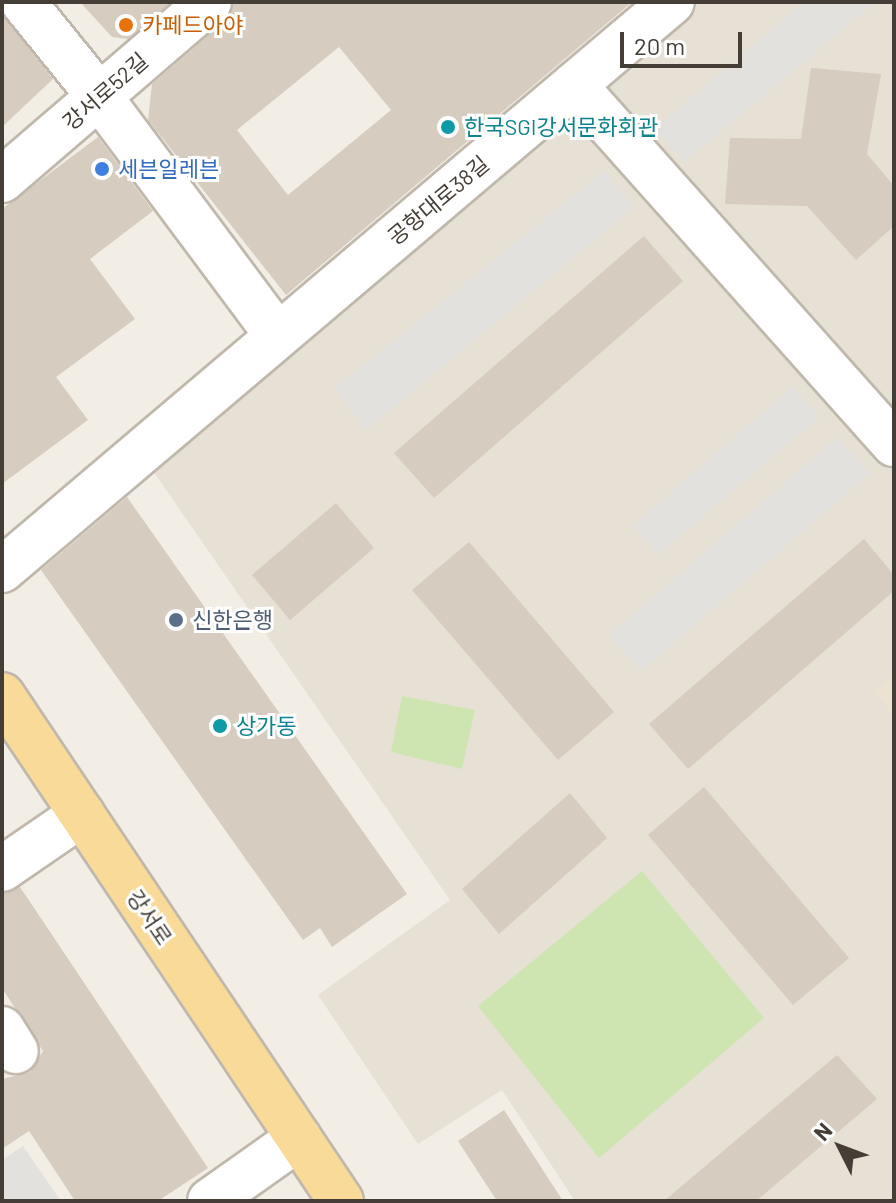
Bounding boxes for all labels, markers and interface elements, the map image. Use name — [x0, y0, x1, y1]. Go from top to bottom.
place label: 카페드아야 — [142, 12, 243, 38]
marker: 카페드아야 — [117, 16, 135, 34]
scale bar — [624, 16, 746, 66]
text: 20 m — [634, 31, 685, 60]
street label: 강서로52길 — [57, 47, 153, 135]
place label: 한국SGI강서문화회관 — [464, 114, 658, 140]
marker: 한국SGI강서문화회관 — [439, 118, 457, 136]
street label: 공항대로38길 — [382, 150, 494, 250]
place label: 세븐일레븐 — [118, 156, 219, 182]
marker: 세븐일레븐 — [93, 160, 111, 178]
place label: 신한은행 — [192, 607, 273, 633]
marker: 신한은행 — [167, 611, 185, 629]
place label: 상가동 — [236, 713, 297, 739]
marker: 상가동 — [211, 717, 229, 735]
street label: 강서로 — [122, 884, 178, 950]
north arrow — [800, 1107, 880, 1187]
text: N — [808, 1117, 837, 1145]

